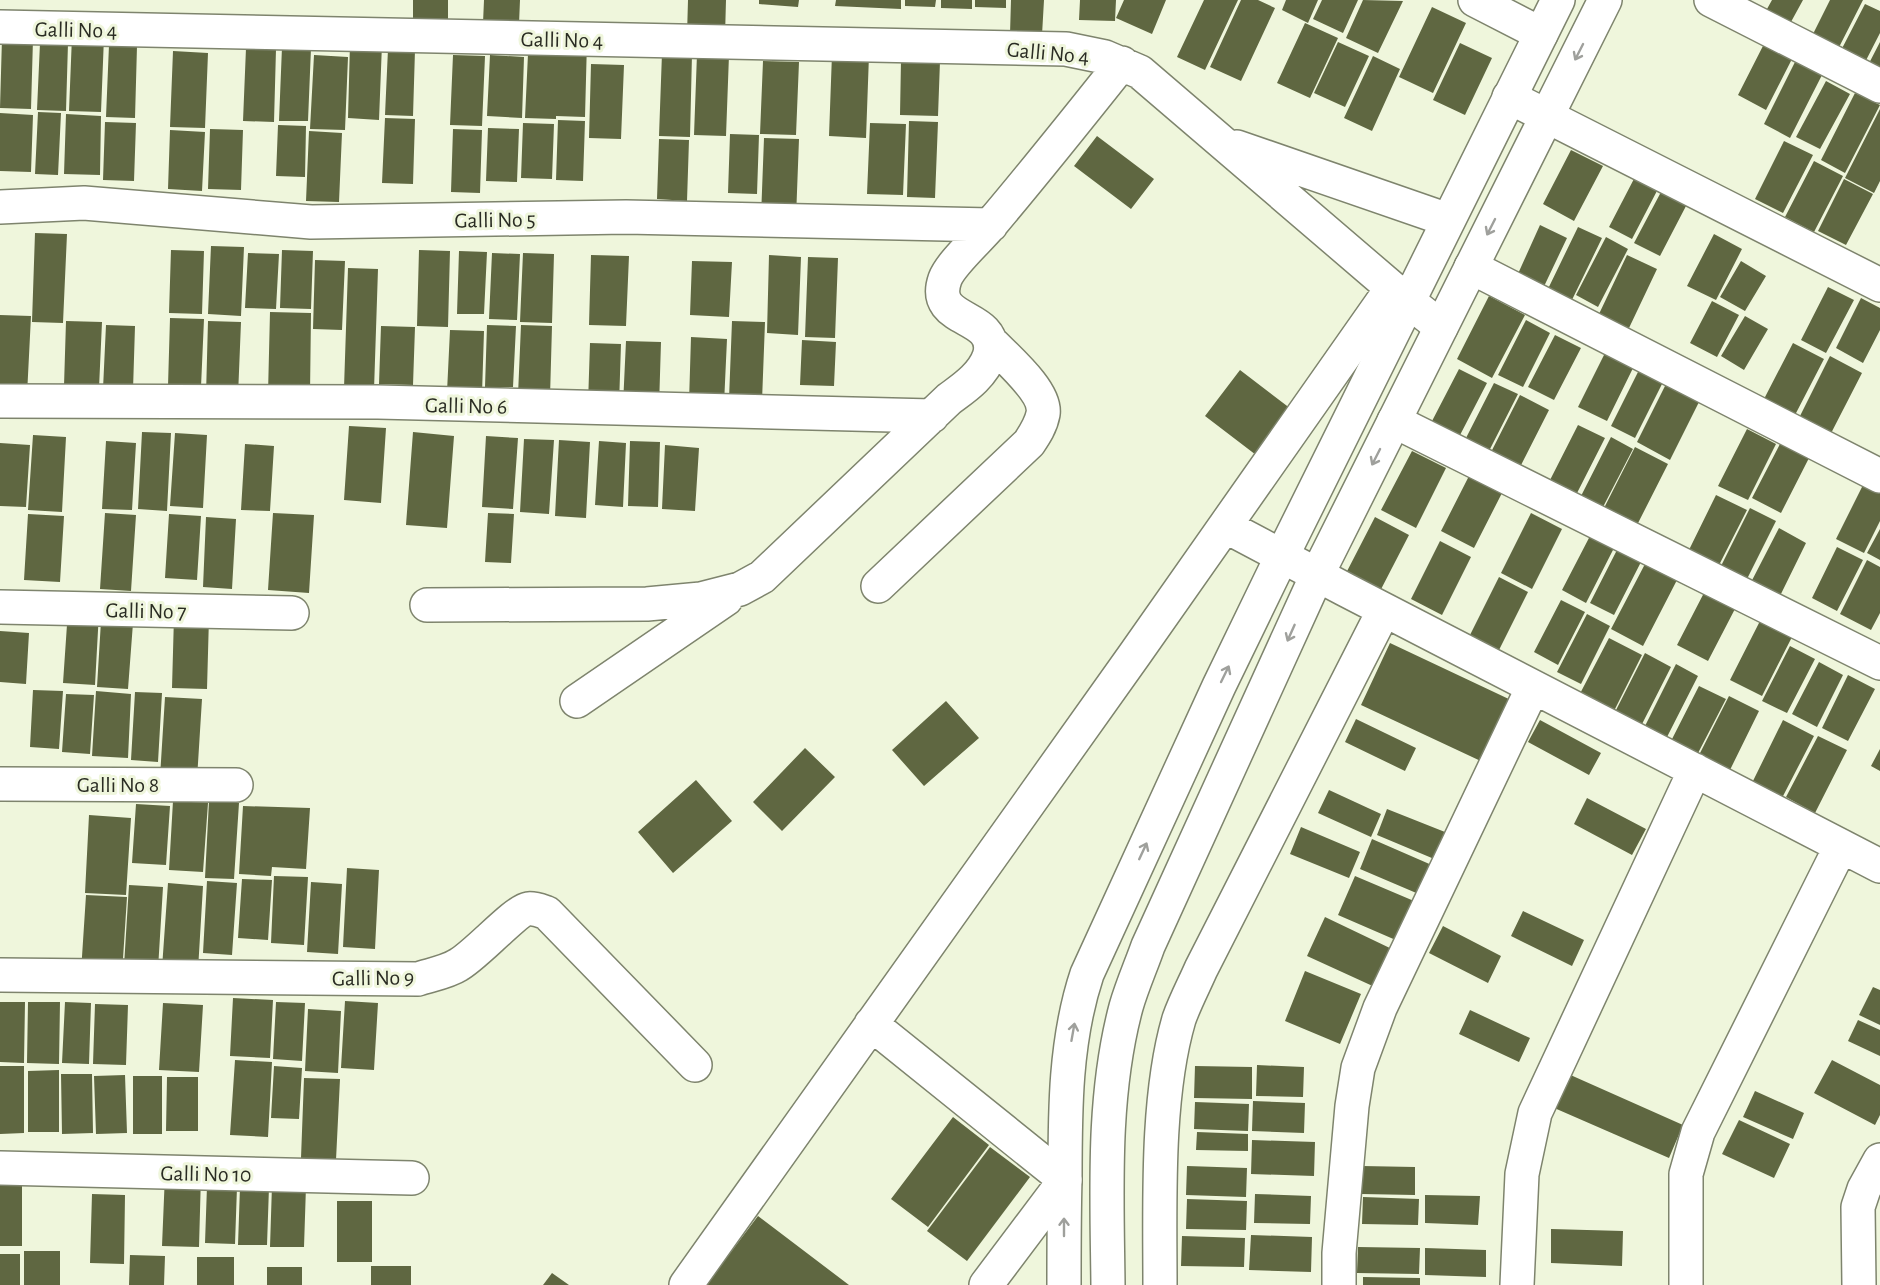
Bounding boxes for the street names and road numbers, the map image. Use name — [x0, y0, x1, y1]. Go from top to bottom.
street label: Galli No 4 — [35, 18, 117, 42]
street label: Galli No 4 — [521, 28, 603, 52]
street label: Galli No 4 — [1006, 38, 1090, 68]
street label: Galli No 5 — [454, 208, 536, 232]
street label: Galli No 6 — [425, 394, 507, 418]
street label: Galli No 7 — [105, 599, 187, 623]
street label: Galli No 8 — [77, 774, 159, 796]
street label: Galli No 9 — [332, 966, 414, 990]
street label: Galli No 10 — [160, 1162, 252, 1186]

